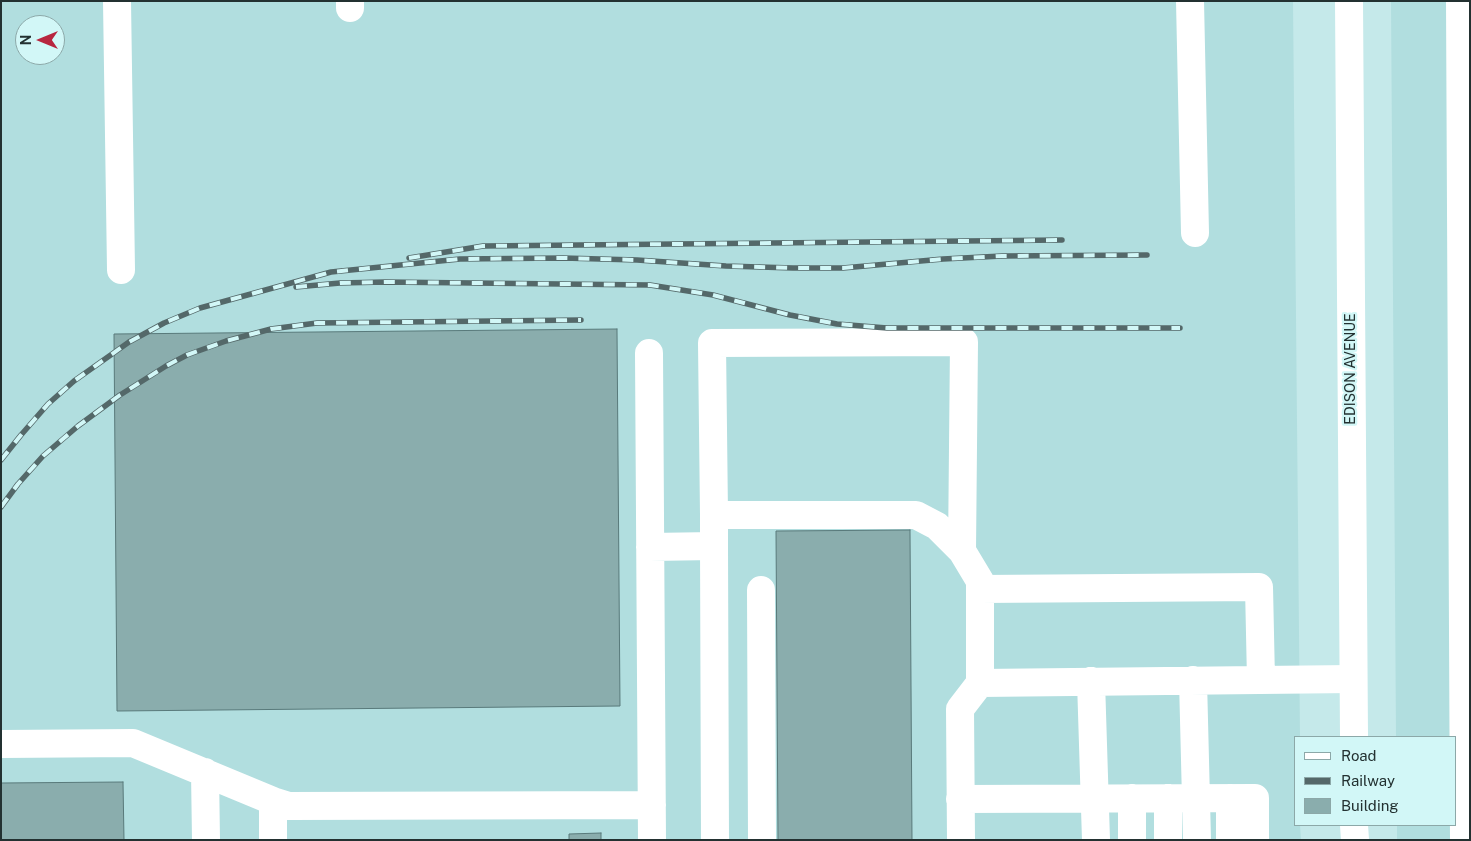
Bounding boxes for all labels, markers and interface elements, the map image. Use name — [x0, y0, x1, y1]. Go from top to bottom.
north arrow — [15, 15, 65, 65]
text: N — [18, 35, 34, 45]
street label: EDISON AVENUE — [1343, 313, 1359, 425]
legend — [1294, 736, 1456, 826]
text: Road — [1341, 747, 1377, 764]
text: Railway — [1341, 772, 1395, 789]
text: Building — [1341, 797, 1399, 814]

